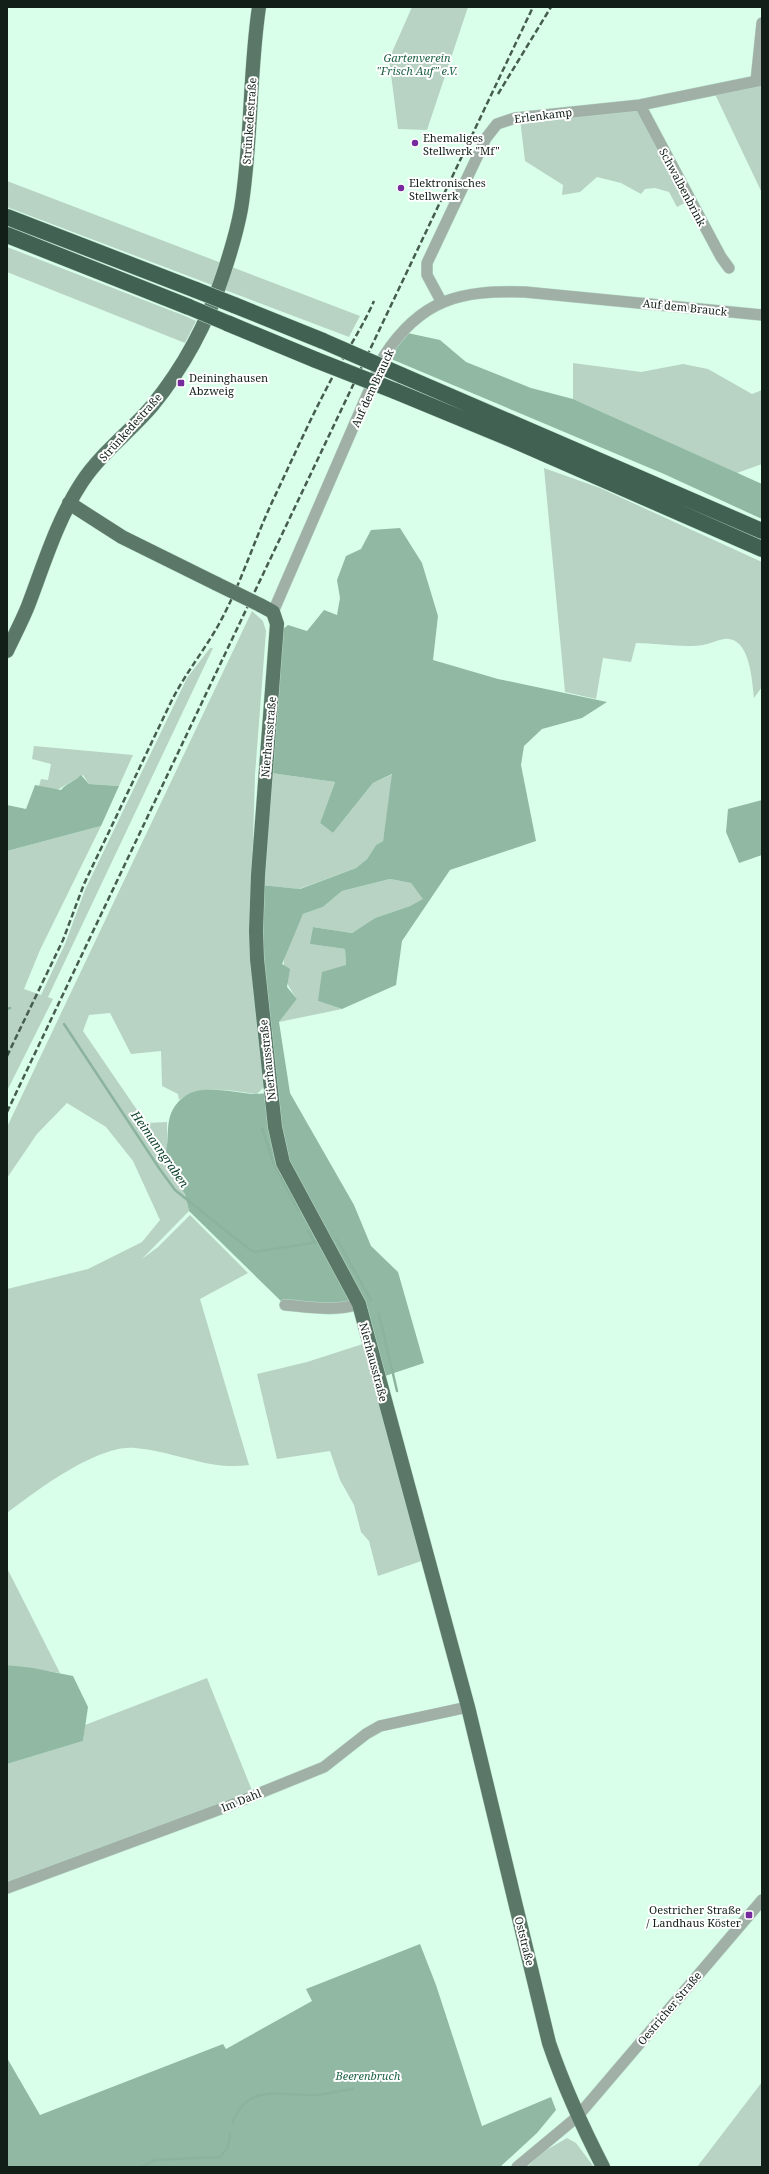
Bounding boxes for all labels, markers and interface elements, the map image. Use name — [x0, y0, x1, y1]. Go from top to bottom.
park label: Gartenverein "Frisch Auf" e.V. — [376, 50, 458, 78]
street label: Strünkedestraße — [238, 77, 260, 165]
street label: Erlenkamp — [513, 104, 573, 126]
place label: Ehemaliges Stellwerk "Mf" — [423, 130, 500, 158]
marker: Ehemaliges Stellwerk "Mf" — [410, 138, 420, 148]
street label: Schwalbenbrink — [656, 145, 710, 229]
place label: Elektronisches Stellwerk — [409, 175, 486, 203]
marker: Elektronisches Stellwerk — [396, 183, 406, 193]
street label: Auf dem Brauck — [642, 295, 728, 319]
street label: Auf dem Brauck — [347, 346, 397, 429]
place label: Deininghausen Abzweig — [189, 370, 268, 398]
marker: Deininghausen Abzweig — [176, 378, 186, 388]
street label: Strünkedestraße — [95, 390, 165, 464]
street label: Nierhausstraße — [257, 696, 279, 778]
street label: Nierhausstraße — [255, 1019, 279, 1101]
water label: Heimanngraben — [127, 1106, 193, 1191]
street label: Nierhausstraße — [356, 1321, 392, 1403]
street label: Im Dahl — [219, 1785, 264, 1815]
place label: Oestricher Straße / Landhaus Köster — [646, 1902, 742, 1930]
marker: Oestricher Straße / Landhaus Köster — [744, 1910, 754, 1920]
street label: Oststraße — [512, 1915, 538, 1967]
street label: Oestricher Straße — [634, 1968, 704, 2048]
park label: Beerenbruch — [335, 2068, 401, 2083]

